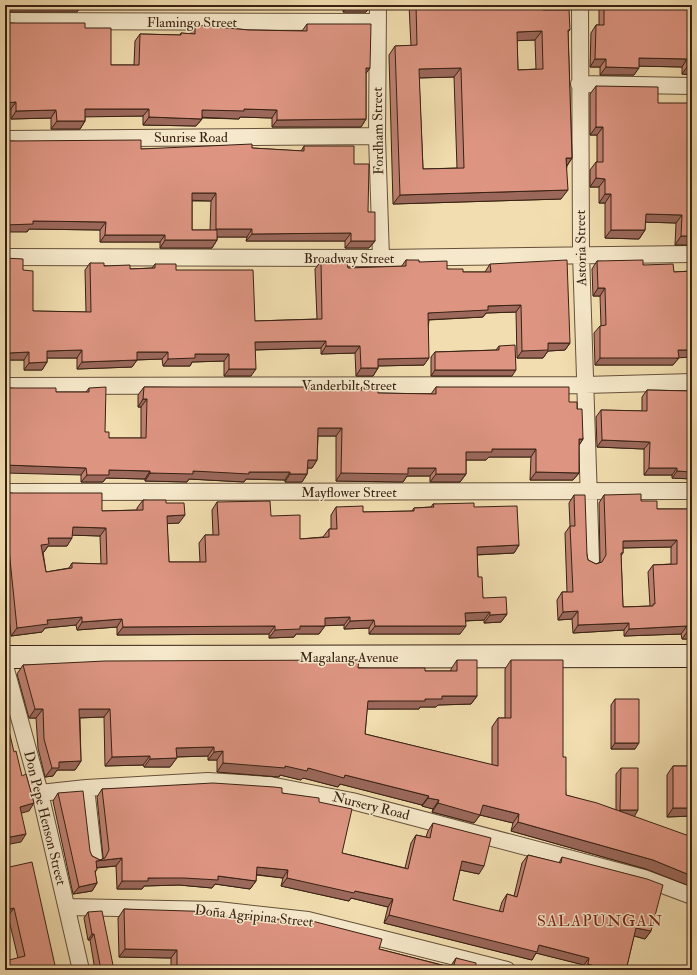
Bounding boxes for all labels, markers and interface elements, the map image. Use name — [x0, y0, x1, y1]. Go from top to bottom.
street label: Flamingo Street — [147, 14, 238, 31]
street label: Fordham Street — [369, 86, 387, 175]
street label: Sunrise Road — [154, 129, 228, 146]
street label: Astoria Street — [572, 209, 590, 287]
street label: Broadway Street — [304, 250, 395, 268]
street label: Vanderbilt Street — [302, 377, 397, 394]
street label: Mayflower Street — [301, 484, 397, 502]
street label: Magalang Avenue — [300, 649, 399, 666]
street label: Don Pepe Henson Street — [19, 749, 70, 888]
street label: Nursery Road — [330, 788, 411, 825]
street label: Doña Agripina Street — [194, 901, 315, 932]
district label: SALAPUNGAN — [537, 911, 663, 931]

